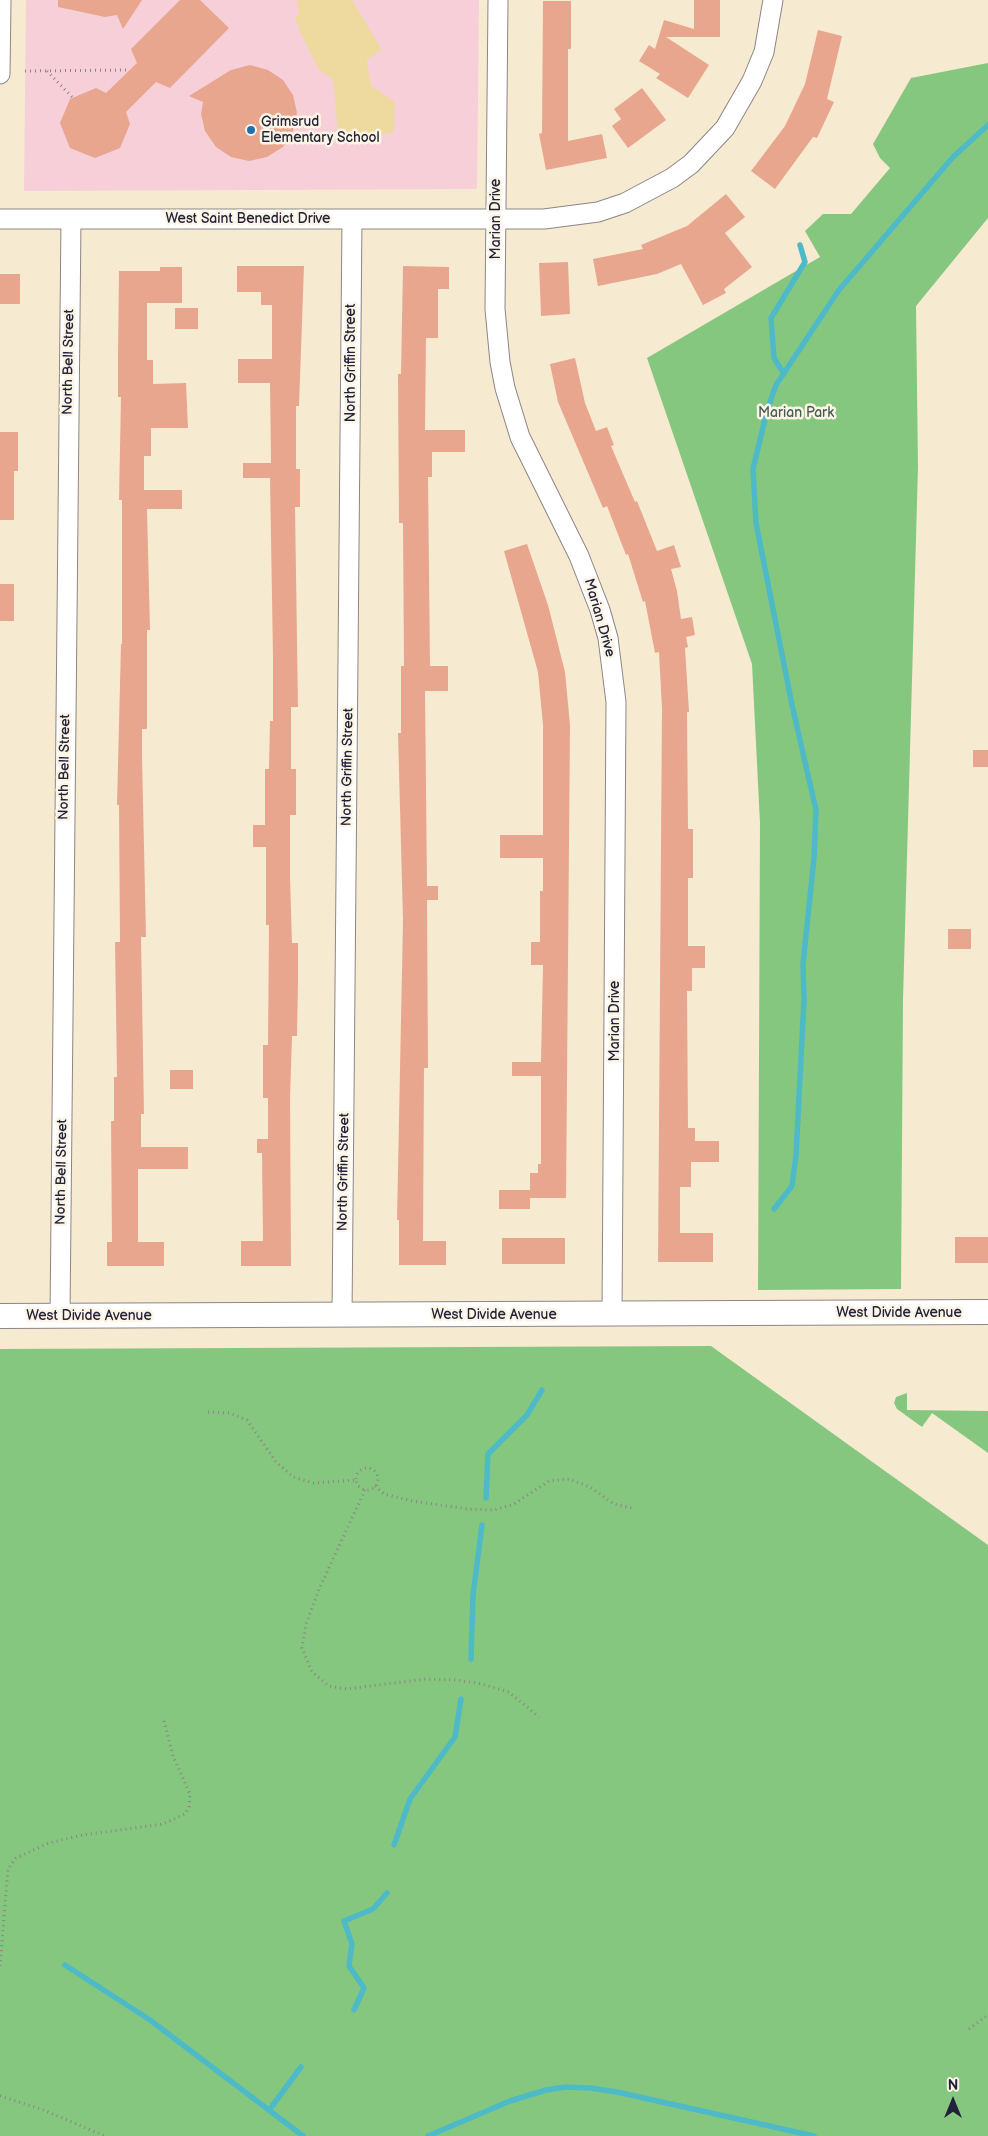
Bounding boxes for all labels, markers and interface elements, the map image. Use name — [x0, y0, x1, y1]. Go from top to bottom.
place label: Grimsrud Elementary School — [261, 114, 380, 146]
marker: Grimsrud Elementary School — [245, 124, 257, 136]
street label: Marian Drive — [488, 179, 504, 259]
street label: West Saint Benedict Drive — [166, 211, 330, 227]
street label: North Griffin Street — [343, 304, 359, 422]
street label: North Bell Street — [60, 309, 78, 415]
park label: Marian Park — [758, 405, 834, 421]
street label: Marian Drive — [580, 577, 618, 659]
street label: North Griffin Street — [339, 708, 357, 826]
street label: North Bell Street — [56, 714, 74, 820]
street label: Marian Drive — [607, 981, 623, 1061]
street label: North Griffin Street — [335, 1113, 353, 1231]
street label: North Bell Street — [53, 1119, 71, 1225]
street label: West Divide Avenue — [836, 1305, 962, 1321]
street label: West Divide Avenue — [431, 1307, 557, 1323]
street label: West Divide Avenue — [26, 1308, 152, 1324]
north arrow — [928, 2076, 978, 2126]
text: N — [948, 2077, 958, 2094]

